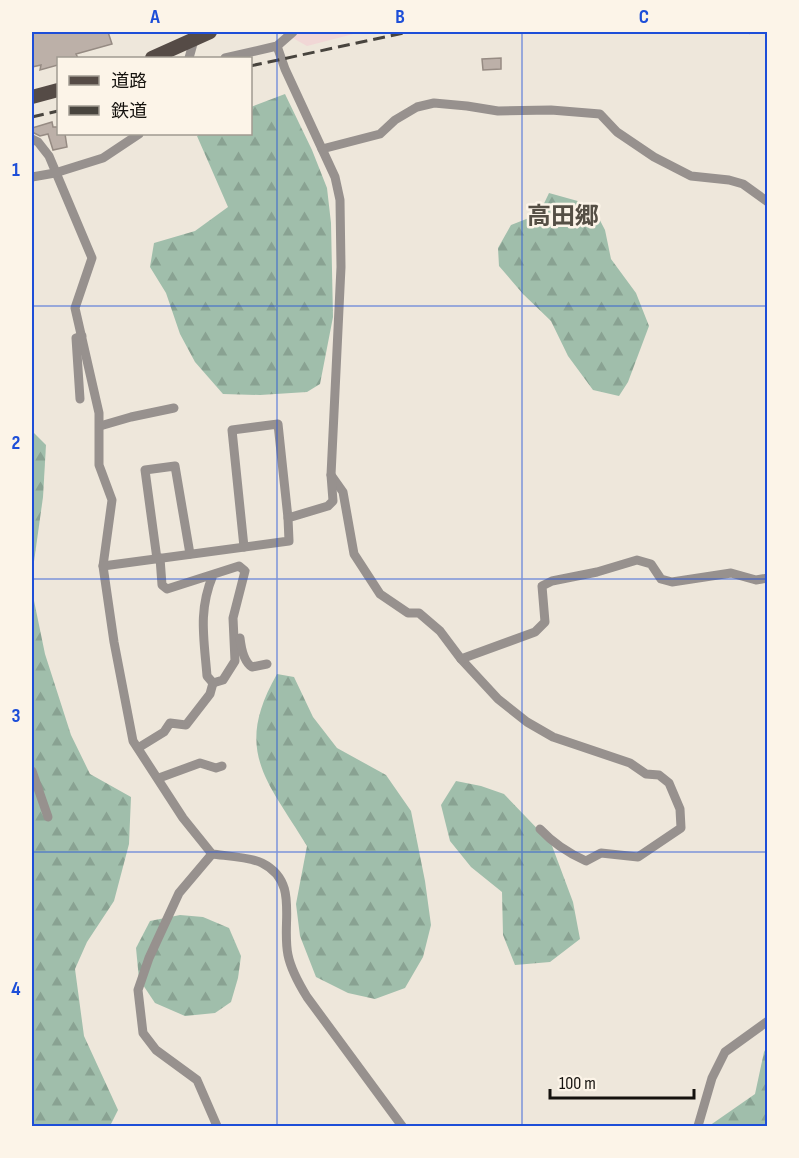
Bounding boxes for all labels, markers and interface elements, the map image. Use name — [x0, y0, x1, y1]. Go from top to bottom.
text: A — [149, 5, 160, 29]
text: B — [395, 5, 405, 29]
text: C — [639, 5, 649, 29]
legend — [57, 57, 252, 135]
text: 道路 — [111, 71, 147, 92]
text: 鉄道 — [111, 101, 147, 122]
text: 1 — [12, 158, 20, 182]
district label: 高田郷 — [527, 202, 599, 231]
text: 2 — [12, 431, 20, 455]
text: 3 — [12, 704, 21, 728]
text: 4 — [11, 977, 21, 1001]
scale bar — [550, 1062, 694, 1100]
text: 100 m — [559, 1073, 596, 1094]

